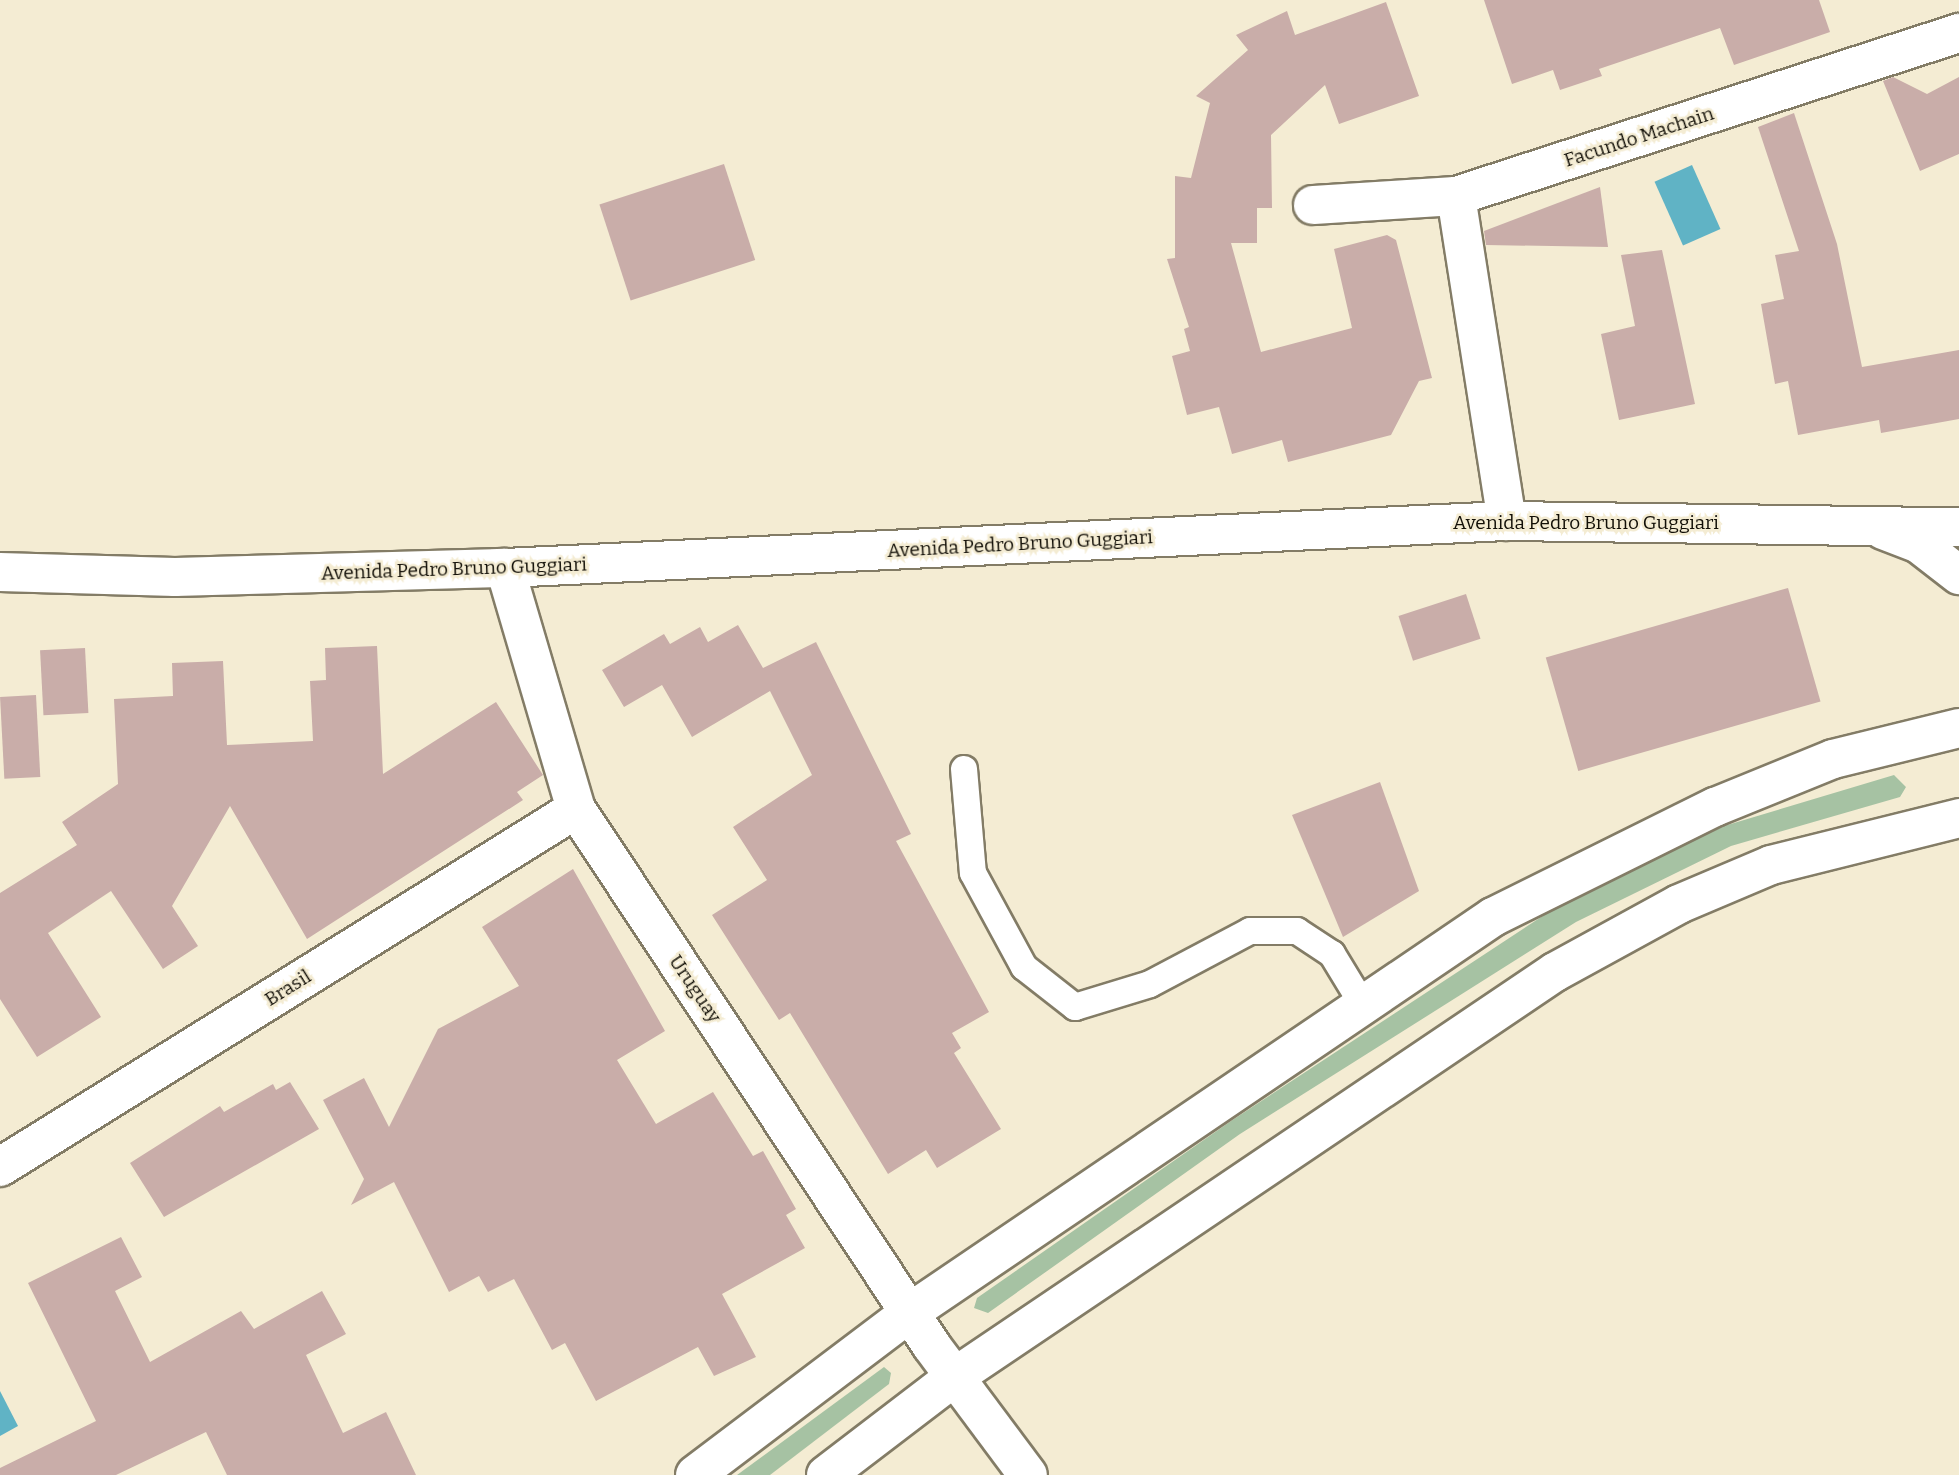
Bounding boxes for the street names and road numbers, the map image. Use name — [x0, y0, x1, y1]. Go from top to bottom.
street label: Facundo Machain — [1561, 102, 1717, 172]
street label: Avenida Pedro Bruno Guggiari — [1453, 512, 1719, 534]
street label: Avenida Pedro Bruno Guggiari — [887, 526, 1153, 562]
street label: Avenida Pedro Bruno Guggiari — [321, 553, 587, 585]
street label: Uruguay — [664, 951, 726, 1027]
street label: Brasil — [261, 965, 315, 1011]

